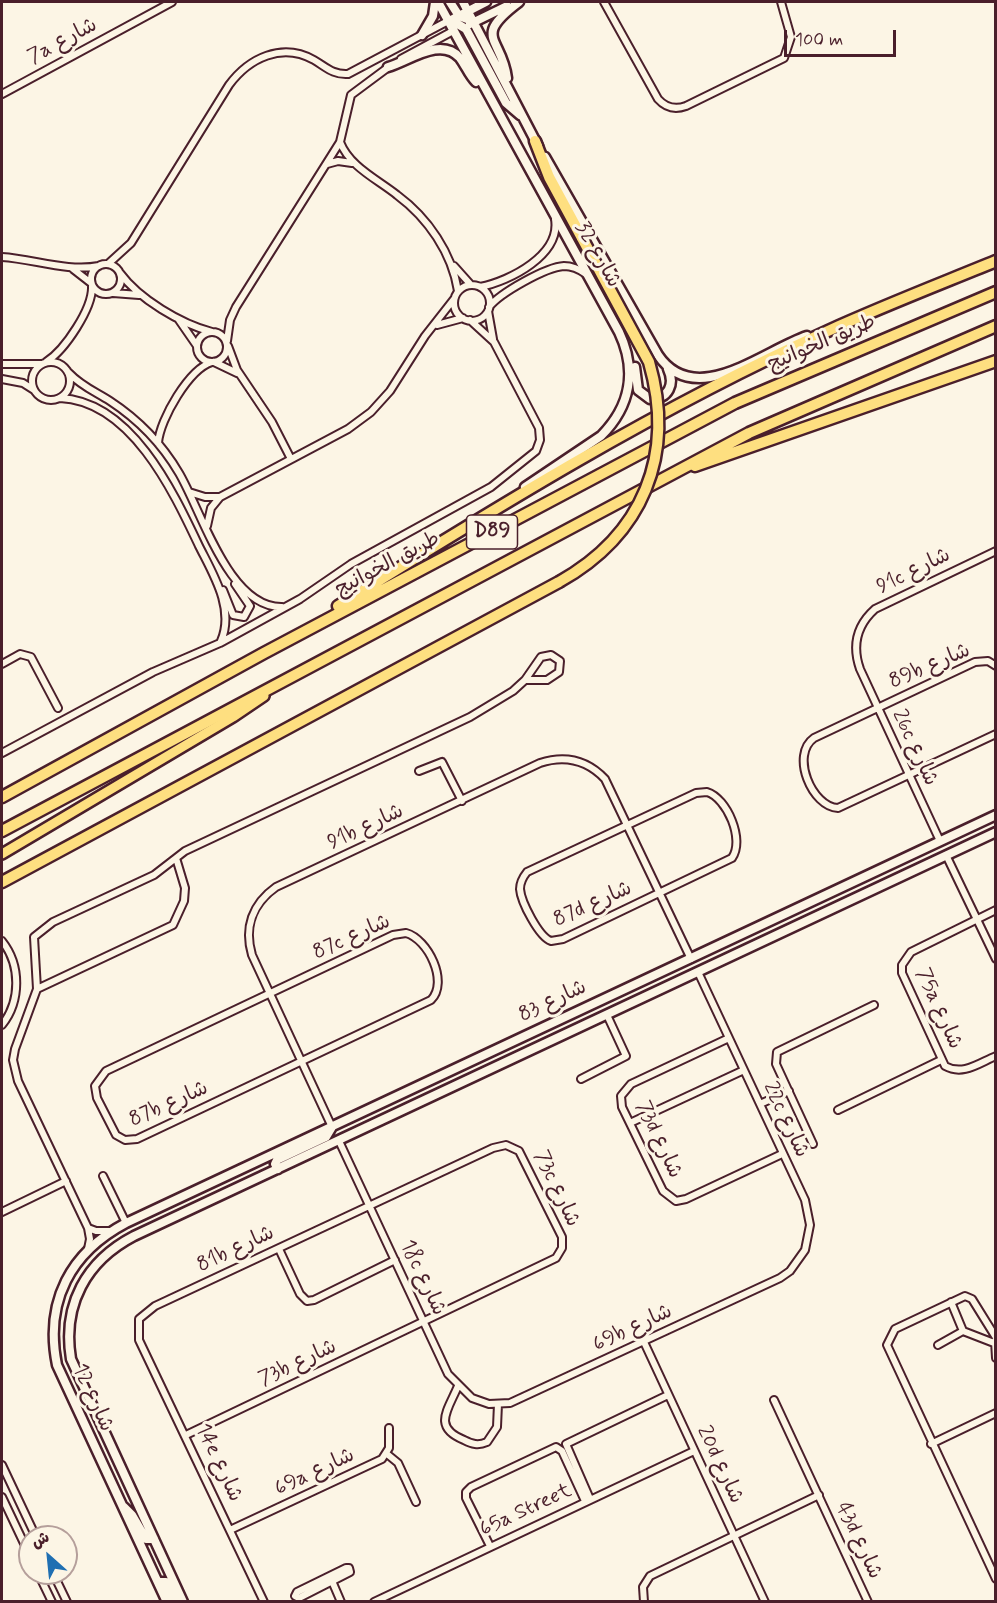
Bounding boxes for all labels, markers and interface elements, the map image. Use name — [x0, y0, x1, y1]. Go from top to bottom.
street label: 7a شارع — [24, 13, 102, 71]
scale bar — [787, 18, 900, 56]
text: 100 m — [795, 28, 843, 52]
street label: شارع 32 — [569, 218, 625, 292]
street label: طريق الخوانيج — [764, 310, 880, 378]
road number: D89 — [466, 515, 518, 549]
street label: طريق الخوانيج — [331, 527, 445, 603]
street label: 91c شارع — [873, 543, 955, 601]
street label: 89b شارع — [886, 639, 974, 695]
street label: 26c شارع — [885, 706, 943, 790]
street label: 91b شارع — [324, 800, 408, 856]
street label: 87d شارع — [550, 877, 636, 933]
street label: 87c شارع — [309, 910, 395, 966]
street label: 75a شارع — [909, 965, 967, 1053]
street label: شارع 83 — [515, 975, 591, 1029]
street label: 87b شارع — [126, 1076, 212, 1134]
street label: 22c شارع — [756, 1078, 814, 1162]
street label: 73d شارع — [629, 1097, 687, 1183]
street label: 73c شارع — [527, 1147, 585, 1231]
street label: 81b شارع — [193, 1221, 279, 1279]
street label: 18c شارع — [394, 1236, 450, 1320]
street label: 69b شارع — [589, 1300, 677, 1358]
street label: 73b شارع — [255, 1335, 341, 1393]
street label: شارع 12 — [66, 1360, 118, 1436]
street label: 14e شارع — [189, 1420, 247, 1506]
street label: 20d شارع — [690, 1422, 748, 1508]
street label: 69a شارع — [271, 1444, 359, 1502]
street label: 65a Street — [476, 1479, 576, 1543]
street label: 43d شارع — [829, 1499, 887, 1583]
north arrow — [18, 1525, 78, 1585]
text: ش — [28, 1527, 53, 1554]

